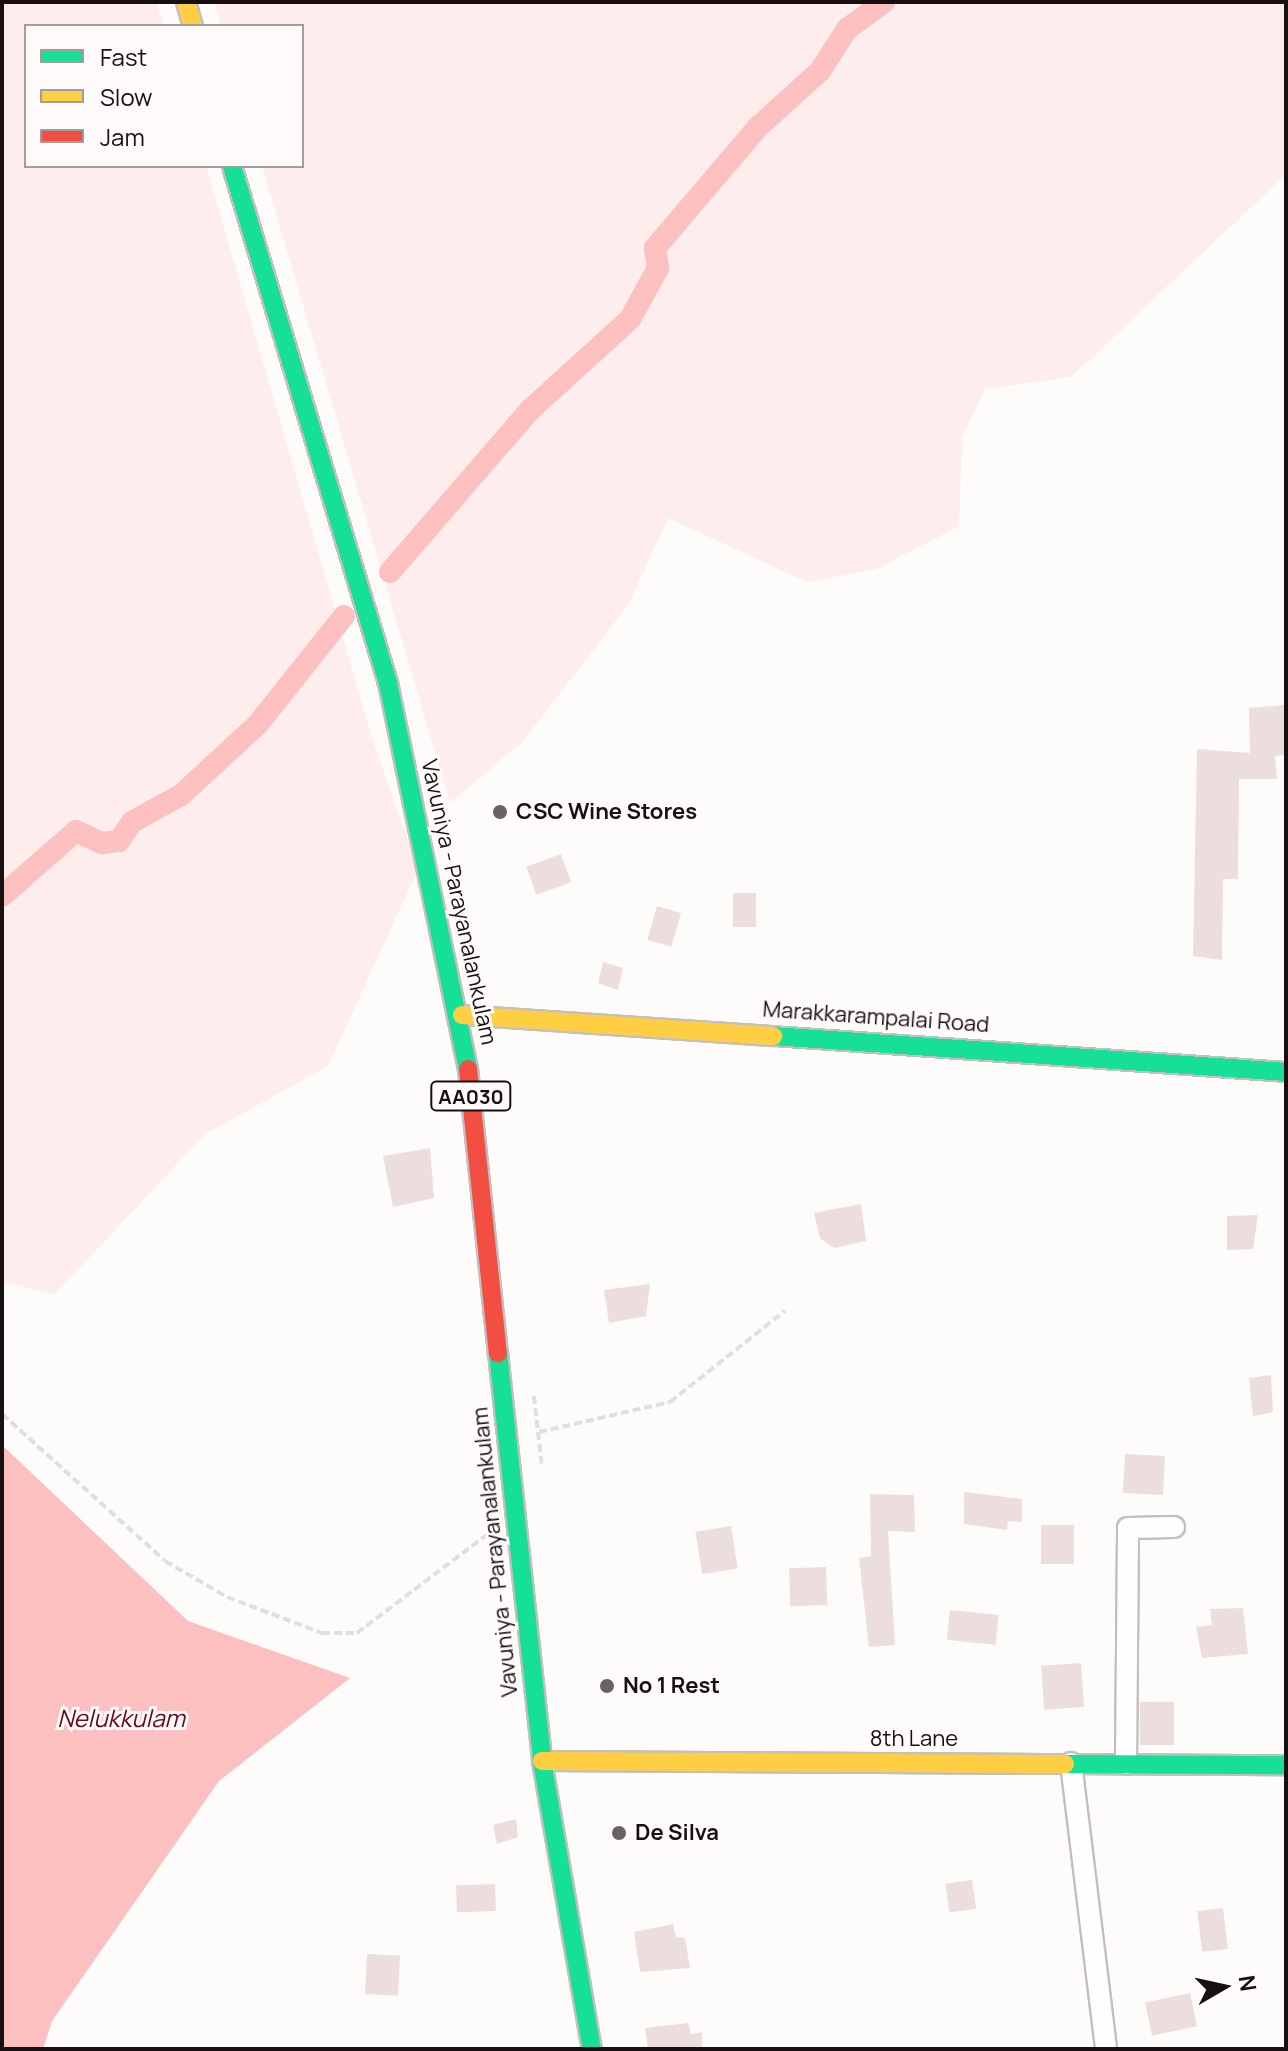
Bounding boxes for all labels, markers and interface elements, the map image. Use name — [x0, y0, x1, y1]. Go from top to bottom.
legend — [24, 24, 304, 168]
text: Fast — [100, 40, 147, 73]
text: Slow — [100, 80, 153, 113]
text: Jam — [100, 120, 145, 153]
street label: Vavuniya - Parayanalankulam — [416, 757, 502, 1047]
place label: CSC Wine Stores — [516, 799, 697, 825]
marker: CSC Wine Stores — [491, 803, 509, 821]
street label: Marakkarampalai Road — [762, 996, 990, 1038]
road number: AA030 — [429, 1080, 513, 1112]
street label: Vavuniya - Parayanalankulam — [467, 1406, 523, 1698]
place label: No 1 Rest — [623, 1673, 720, 1699]
marker: No 1 Rest — [598, 1677, 616, 1695]
water label: Nelukkulam — [57, 1704, 185, 1732]
street label: 8th Lane — [870, 1726, 958, 1752]
place label: De Silva — [635, 1820, 719, 1846]
marker: De Silva — [610, 1824, 628, 1842]
north arrow — [1184, 1947, 1264, 2027]
text: N — [1232, 1973, 1264, 1993]

